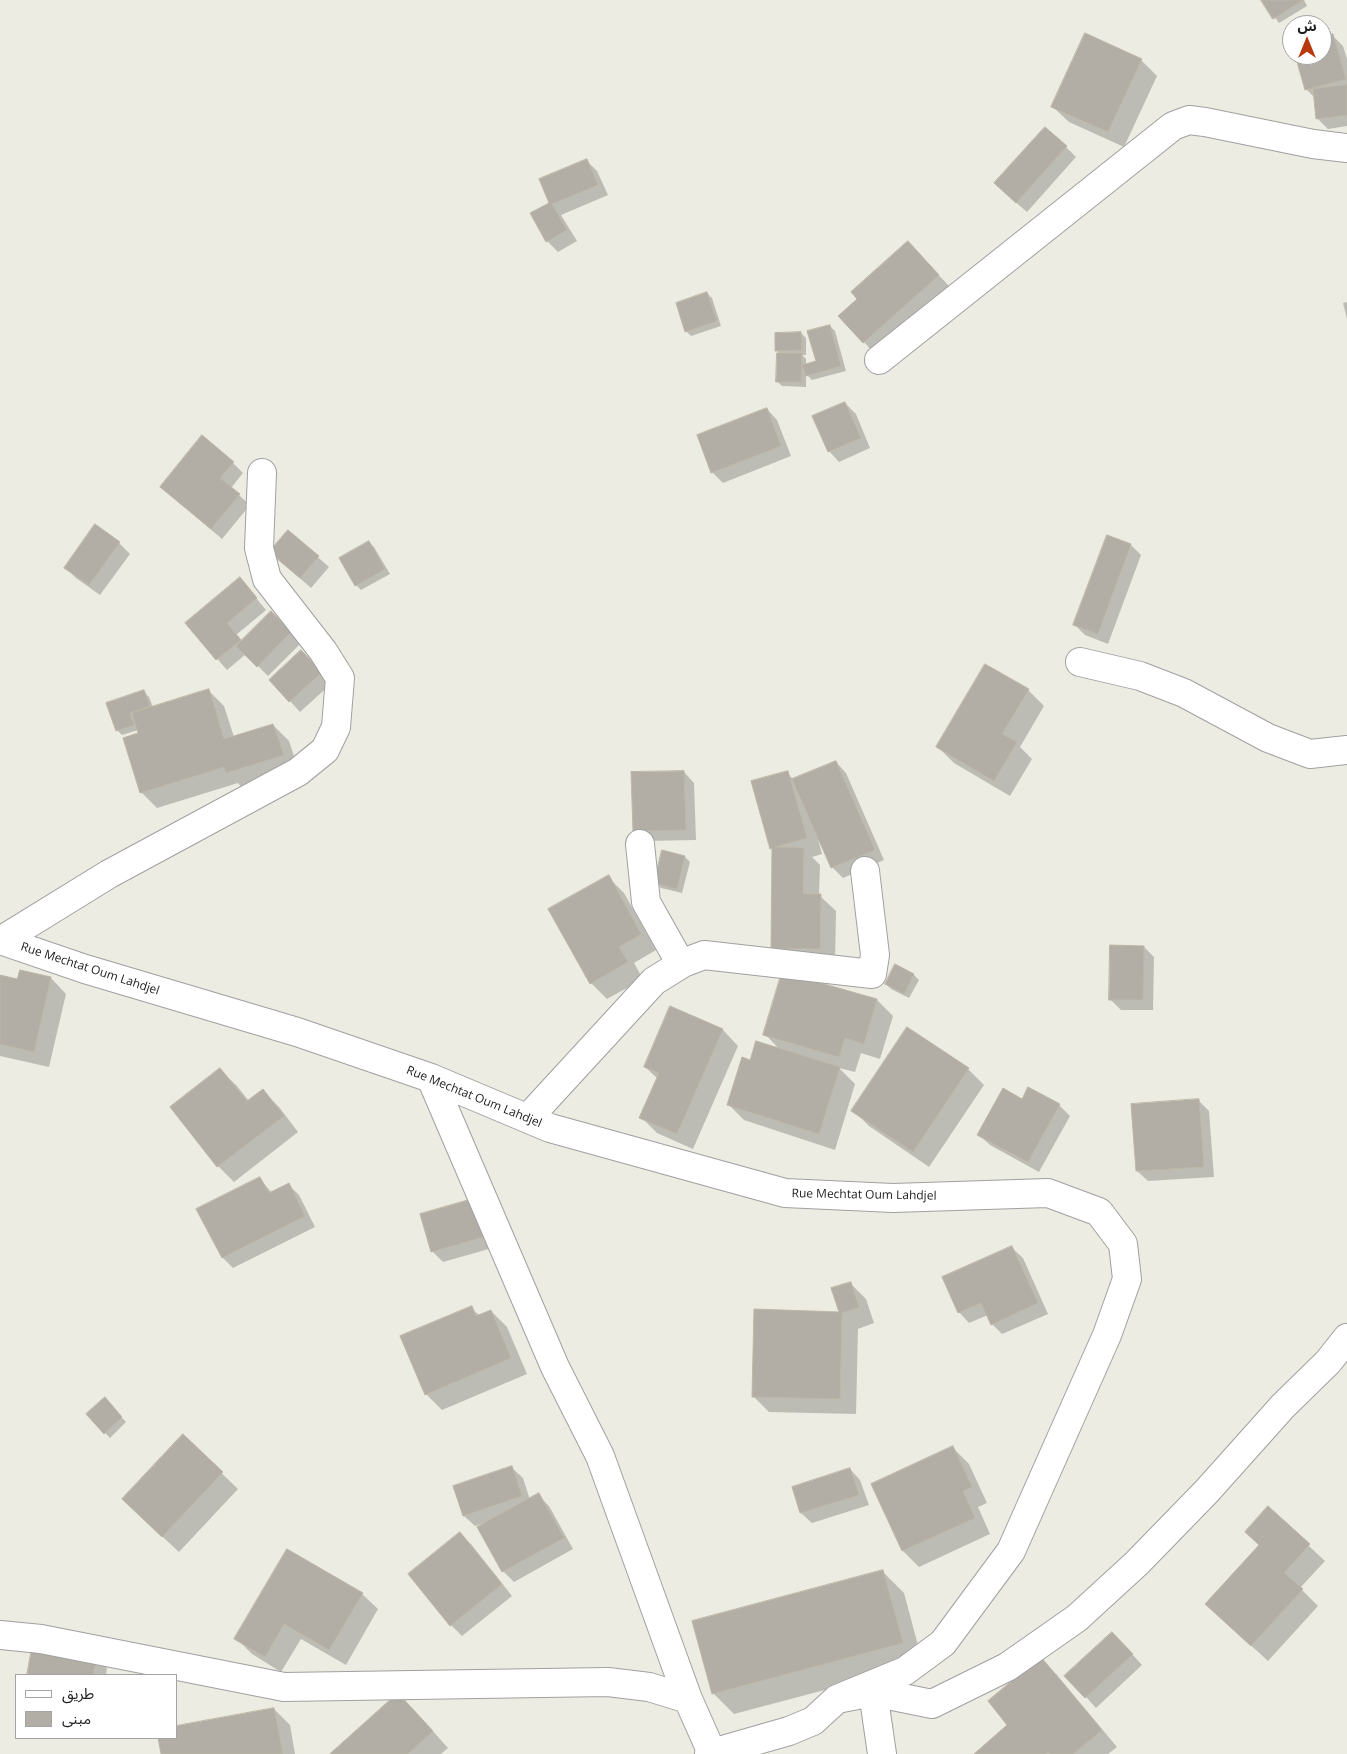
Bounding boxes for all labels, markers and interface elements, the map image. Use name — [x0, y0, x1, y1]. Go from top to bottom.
north arrow — [1282, 15, 1332, 65]
text: ش — [1297, 16, 1317, 35]
street label: Rue Mechtat Oum Lahdjel — [19, 940, 161, 998]
street label: Rue Mechtat Oum Lahdjel — [404, 1063, 544, 1131]
street label: Rue Mechtat Oum Lahdjel — [791, 1187, 937, 1203]
legend — [15, 1674, 178, 1739]
text: طريق — [62, 1683, 94, 1703]
text: مبنى — [62, 1708, 91, 1728]

